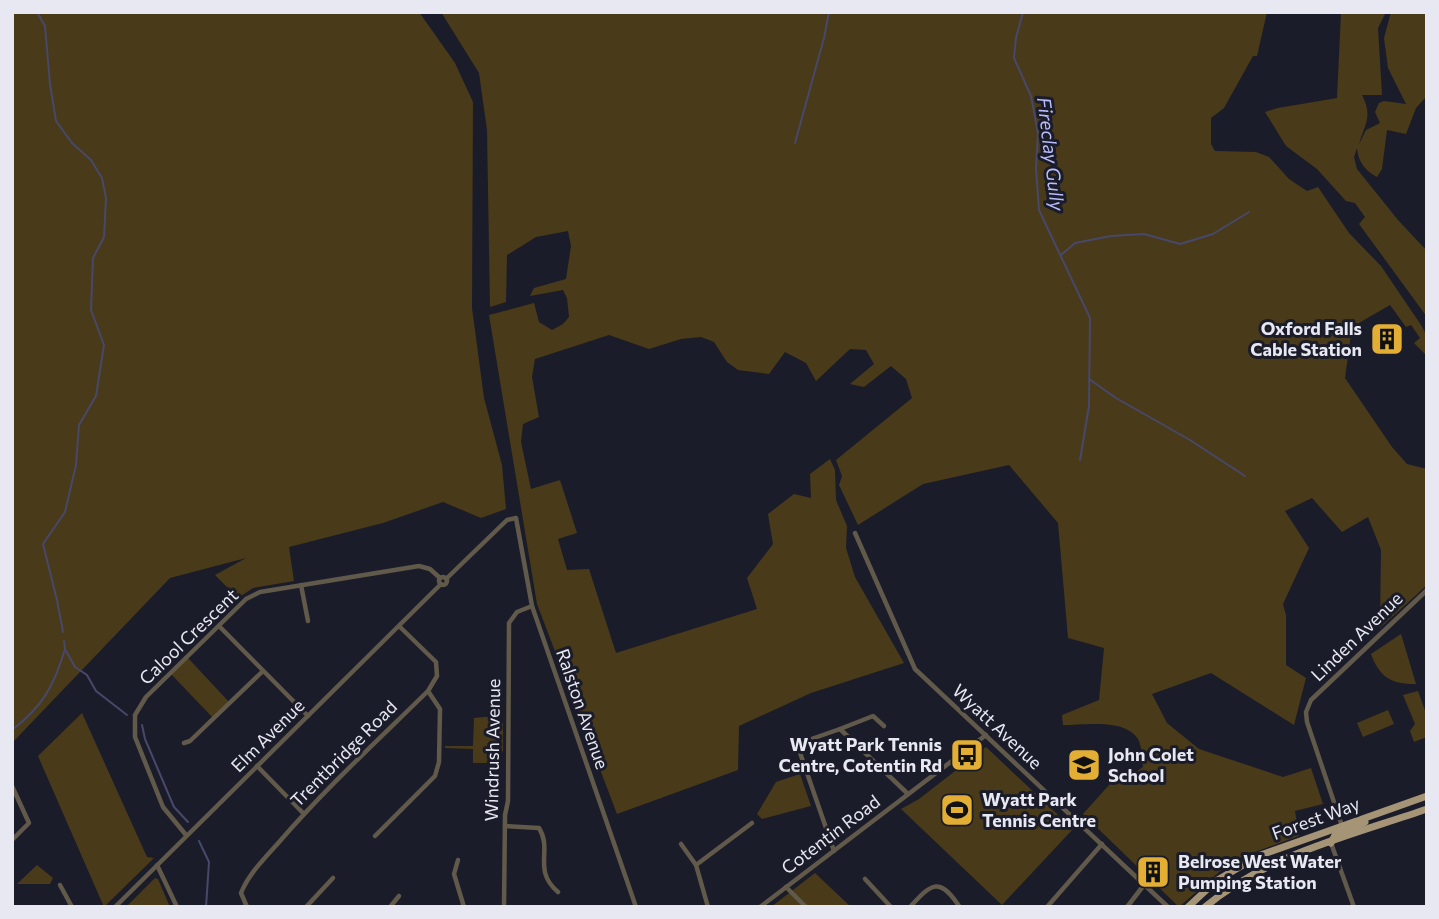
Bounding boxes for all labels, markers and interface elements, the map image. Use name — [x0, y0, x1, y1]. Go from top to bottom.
water label: Fireclay Gully — [1033, 96, 1070, 213]
place label: Oxford Falls Cable Station — [1250, 317, 1362, 360]
building icon: Oxford Falls Cable Station — [1368, 320, 1406, 358]
street label: Calool Crescent — [134, 584, 242, 689]
street label: Linden Avenue — [1306, 587, 1407, 685]
street label: Ralston Avenue — [552, 646, 614, 772]
street label: Windrush Avenue — [480, 678, 504, 822]
street label: Wyatt Avenue — [948, 679, 1047, 773]
street label: Elm Avenue — [226, 694, 308, 776]
street label: Trentbridge Road — [285, 695, 401, 811]
place label: Wyatt Park Tennis Centre, Cotentin Rd — [778, 733, 942, 776]
bus stop icon: Wyatt Park Tennis Centre, Cotentin Rd — [948, 736, 986, 774]
place label: John Colet School — [1108, 743, 1194, 786]
school or university icon: John Colet School — [1065, 746, 1103, 784]
place label: Wyatt Park Tennis Centre — [982, 788, 1096, 831]
street label: Cotentin Road — [777, 790, 884, 878]
sports icon: Wyatt Park Tennis Centre — [938, 791, 976, 829]
street label: Forest Way — [1269, 792, 1363, 844]
place label: Belrose West Water Pumping Station — [1178, 850, 1342, 893]
building icon: Belrose West Water Pumping Station — [1134, 853, 1172, 891]

